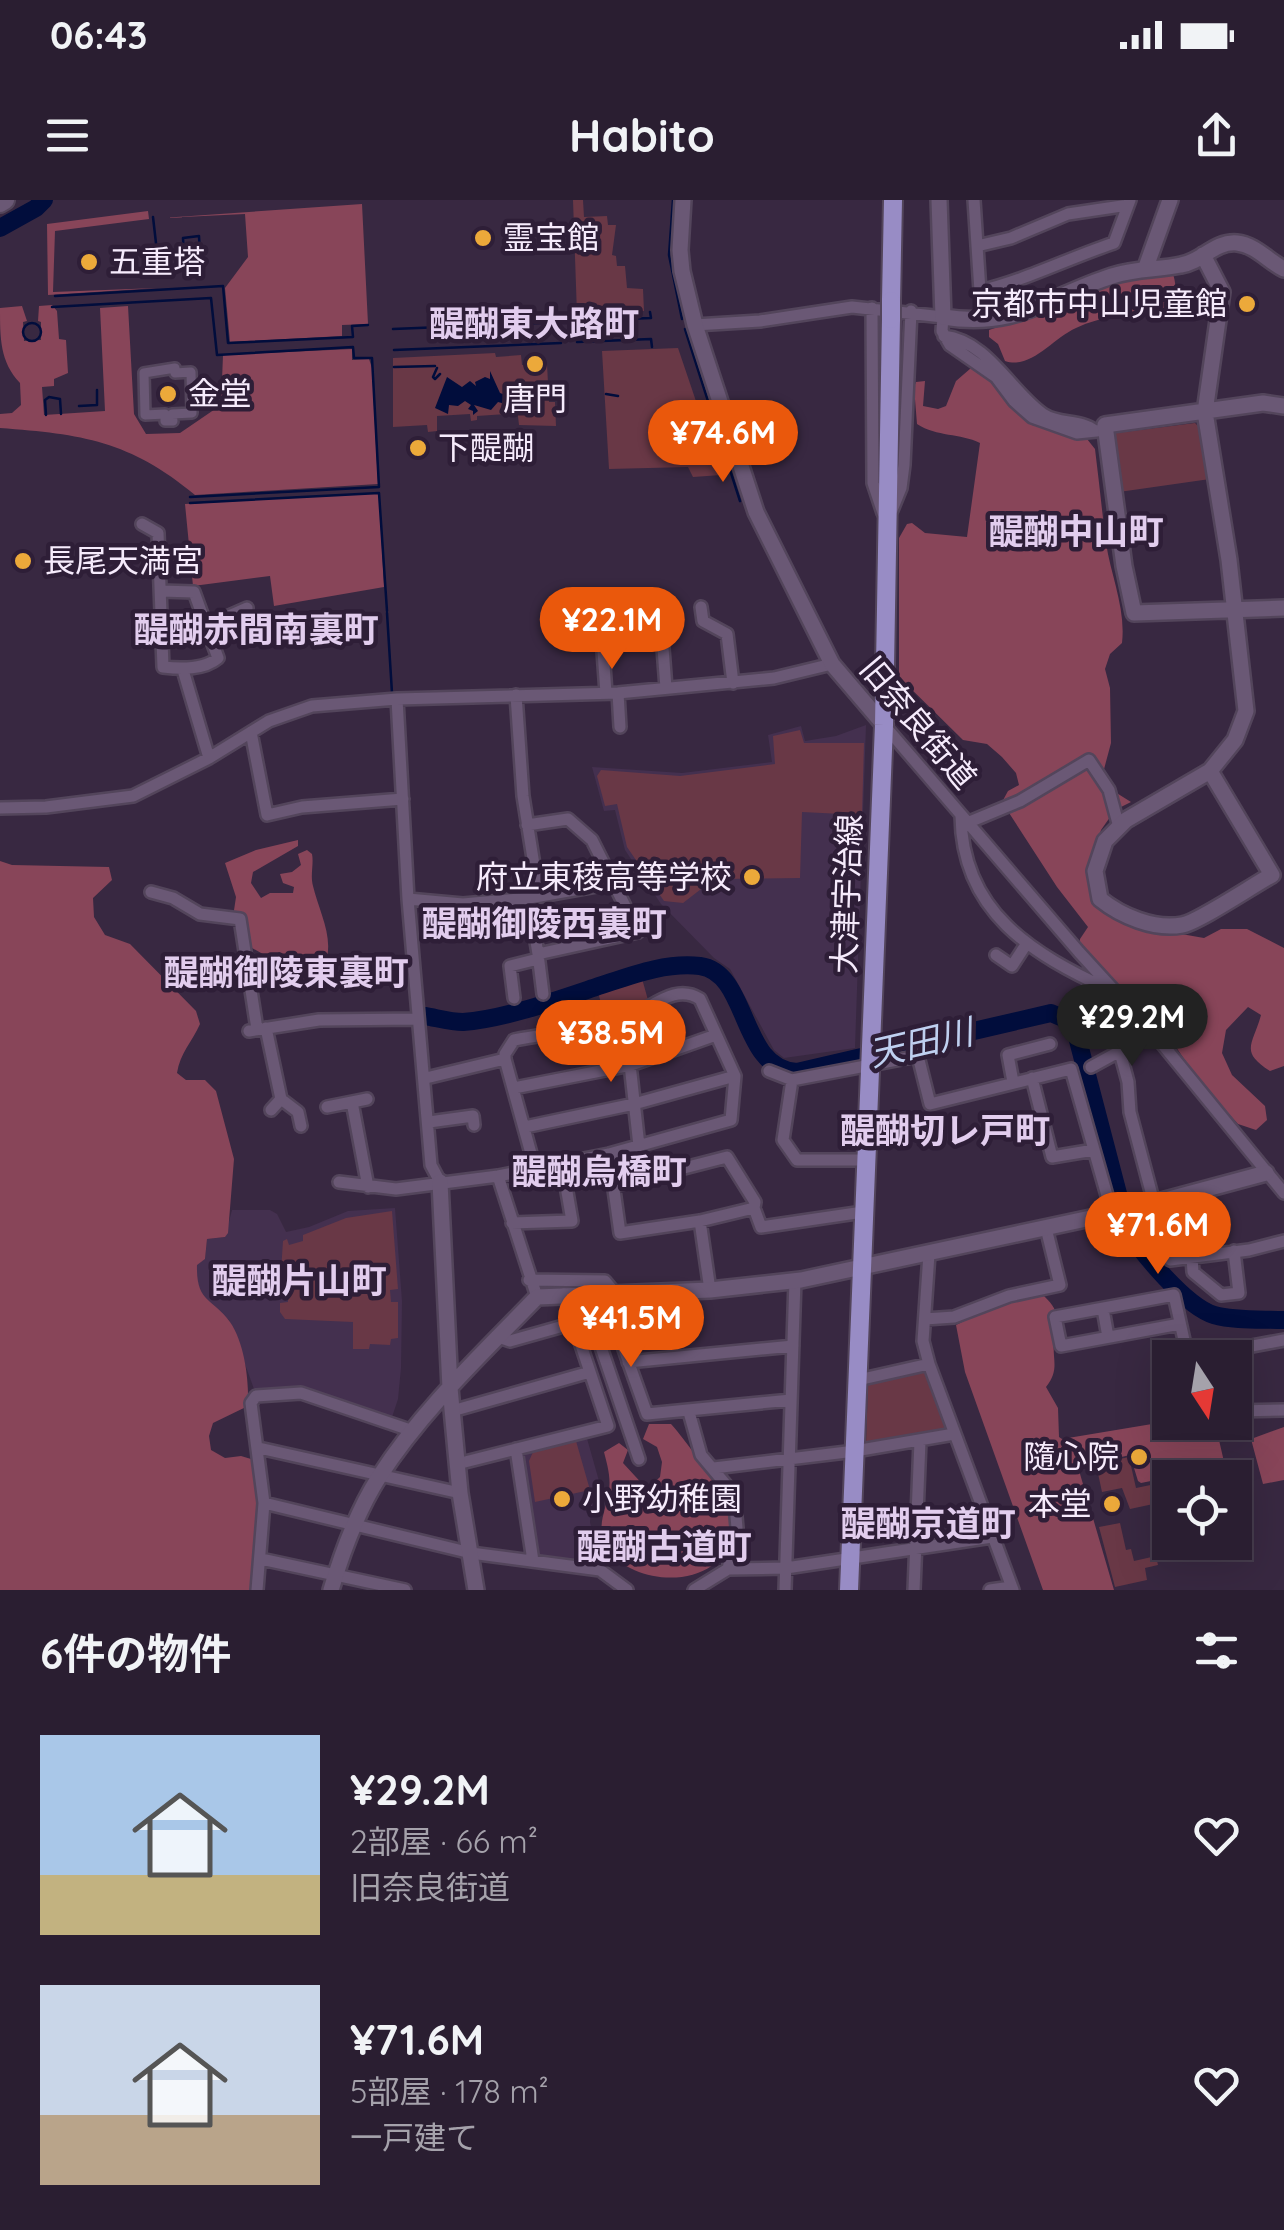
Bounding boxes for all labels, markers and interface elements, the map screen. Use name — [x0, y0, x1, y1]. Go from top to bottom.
text: 06:43 — [50, 11, 147, 59]
text: Habito — [569, 107, 715, 163]
icon: menu — [40, 108, 95, 163]
icon: share — [1189, 108, 1244, 163]
place label: 霊宝館 — [503, 217, 599, 257]
marker: 霊宝館 — [472, 227, 494, 249]
place label: 五重塔 — [109, 241, 205, 281]
marker: 五重塔 — [78, 251, 100, 273]
place label: 京都市中山児童館 — [971, 283, 1227, 323]
marker: 京都市中山児童館 — [1236, 293, 1258, 315]
district label: 醍醐東大路町 — [429, 301, 639, 345]
marker: 唐門 — [524, 353, 546, 375]
place label: 金堂 — [188, 373, 252, 413]
place label: 唐門 — [503, 378, 567, 418]
marker: 金堂 — [157, 383, 179, 405]
pin: ¥74.6M — [642, 400, 804, 485]
text: ¥74.6M — [670, 412, 776, 452]
place label: 下醍醐 — [438, 427, 534, 467]
marker: 下醍醐 — [407, 437, 429, 459]
district label: 醍醐中山町 — [988, 509, 1164, 553]
place label: 長尾天満宮 — [43, 540, 203, 580]
marker: 長尾天満宮 — [12, 550, 34, 572]
pin: ¥22.1M — [531, 587, 693, 672]
text: ¥22.1M — [562, 599, 662, 639]
district label: 醍醐赤間南裏町 — [133, 607, 379, 651]
street label: 旧奈良街道 — [852, 648, 986, 797]
street label: 大津宇治線 — [823, 813, 869, 975]
place label: 府立東稜高等学校 — [476, 856, 732, 896]
marker: 府立東稜高等学校 — [741, 866, 763, 888]
district label: 醍醐御陵西裏町 — [421, 901, 667, 945]
district label: 醍醐御陵東裏町 — [163, 950, 409, 994]
pin: ¥29.2M — [1051, 984, 1213, 1069]
text: ¥29.2M — [1079, 996, 1185, 1036]
pin: ¥38.5M — [530, 1000, 692, 1085]
water label: 天田川 — [865, 1008, 981, 1075]
text: ¥38.5M — [558, 1012, 664, 1052]
district label: 醍醐切レ戸町 — [840, 1108, 1050, 1152]
district label: 醍醐烏橋町 — [511, 1149, 687, 1193]
pin: ¥71.6M — [1077, 1192, 1239, 1277]
text: ¥71.6M — [1107, 1204, 1209, 1244]
district label: 醍醐片山町 — [211, 1258, 387, 1302]
pin: ¥41.5M — [550, 1285, 712, 1370]
text: ¥41.5M — [580, 1297, 682, 1337]
north arrow — [1152, 1340, 1252, 1440]
map controls — [1152, 1340, 1252, 1560]
place label: 隨心院 — [1023, 1436, 1119, 1476]
marker: 隨心院 — [1128, 1446, 1150, 1468]
button: locate — [1152, 1460, 1252, 1560]
place label: 小野幼稚園 — [582, 1478, 742, 1518]
place label: 本堂 — [1028, 1483, 1092, 1523]
marker: 小野幼稚園 — [551, 1488, 573, 1510]
marker: 本堂 — [1101, 1493, 1123, 1515]
district label: 醍醐京道町 — [840, 1501, 1016, 1545]
district label: 醍醐古道町 — [576, 1524, 752, 1568]
icon: filters — [1189, 1623, 1244, 1678]
text: 6件の物件 — [40, 1627, 231, 1680]
text: ¥29.2M — [350, 1763, 490, 1816]
icon: home — [120, 1775, 240, 1895]
icon: heart — [1189, 1808, 1244, 1863]
text: 2部屋 · 66 m² — [350, 1821, 538, 1861]
text: 旧奈良街道 — [350, 1867, 510, 1907]
text: ¥71.6M — [350, 2013, 484, 2066]
icon: home — [120, 2025, 240, 2145]
icon: heart — [1189, 2058, 1244, 2113]
text: 5部屋 · 178 m² — [350, 2071, 549, 2111]
text: 一戸建て — [350, 2117, 478, 2157]

